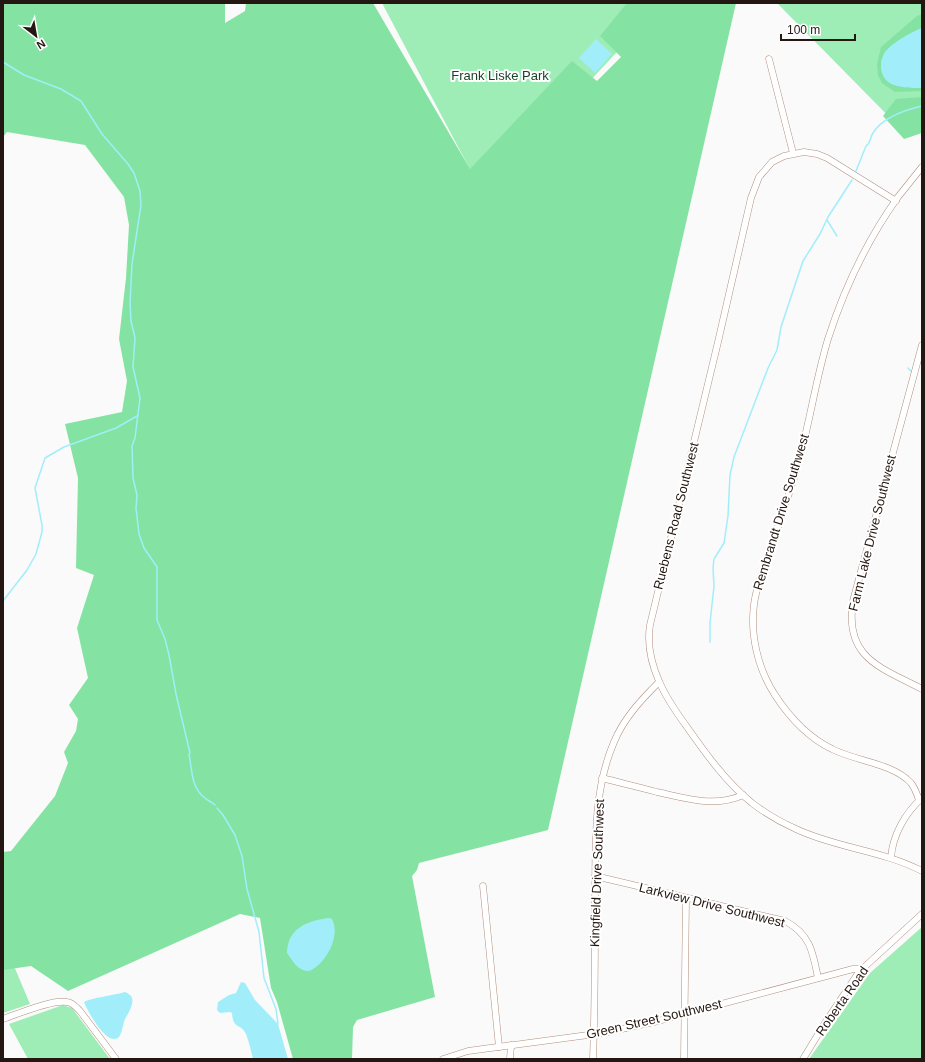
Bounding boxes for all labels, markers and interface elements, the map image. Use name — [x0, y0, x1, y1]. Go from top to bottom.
north arrow — [16, 16, 56, 56]
scale bar — [781, 16, 855, 42]
text: 100 m — [787, 23, 820, 37]
text: N — [35, 37, 48, 52]
park label: Frank Liske Park — [451, 68, 549, 83]
street label: Rembrandt Drive Southwest — [750, 432, 812, 592]
street label: Ruebens Road Southwest — [650, 441, 702, 591]
street label: Farm Lake Drive Southwest — [845, 453, 899, 613]
street label: Kingfield Drive Southwest — [587, 798, 607, 947]
street label: Larkview Drive Southwest — [638, 880, 787, 930]
street label: Roberta Road — [813, 964, 871, 1038]
street label: Green Street Southwest — [585, 996, 724, 1042]

